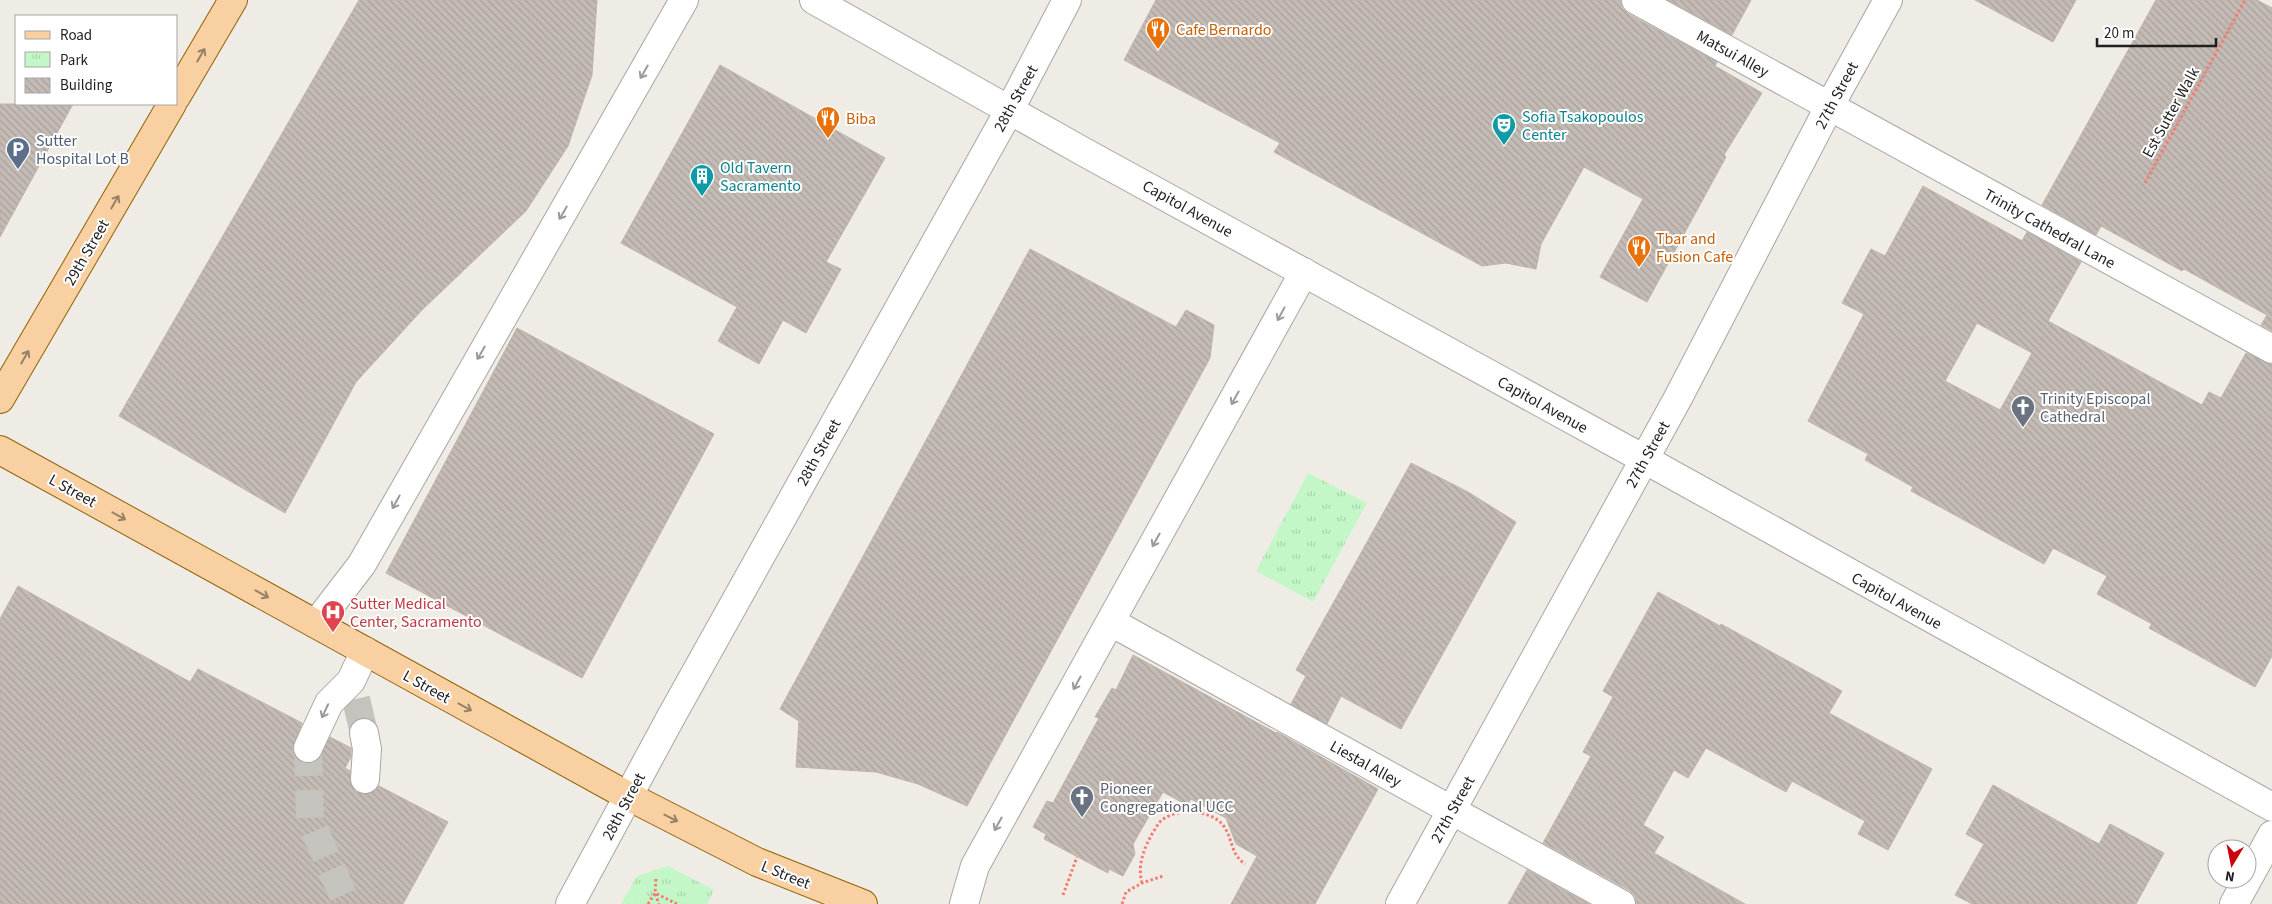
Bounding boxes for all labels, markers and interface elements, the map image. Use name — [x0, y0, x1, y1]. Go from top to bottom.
legend — [15, 15, 178, 105]
scale bar — [2097, 15, 2216, 47]
restaurant icon: Cafe Bernardo — [1145, 16, 1171, 50]
place label: Cafe Bernardo — [1176, 19, 1272, 41]
text: 20 m — [2104, 23, 2134, 44]
text: Road — [60, 25, 92, 46]
street label: Matsui Alley — [1692, 25, 1773, 83]
one-way arrow — [196, 48, 206, 62]
text: Park — [60, 50, 89, 71]
street label: 27th Street — [1810, 57, 1864, 133]
street label: 28th Street — [988, 61, 1044, 136]
street label: Est Sutter Walk — [2137, 63, 2205, 162]
one-way arrow — [639, 64, 649, 79]
text: Building — [60, 75, 113, 96]
restaurant icon: Biba — [815, 105, 841, 139]
place label: Sofia Tsakopoulos Center — [1522, 106, 1644, 146]
place label: Biba — [846, 108, 876, 130]
theatre icon: Sofia Tsakopoulos Center — [1491, 112, 1517, 146]
place label: Sutter Hospital Lot B — [36, 130, 129, 170]
parking icon: Sutter Hospital Lot B — [5, 136, 31, 170]
place label: Old Tavern Sacramento — [720, 157, 801, 197]
building icon: Old Tavern Sacramento — [689, 163, 715, 197]
street label: Capitol Avenue — [1138, 175, 1237, 243]
street label: Trinity Cathedral Lane — [1980, 184, 2119, 274]
one-way arrow — [111, 195, 121, 209]
one-way arrow — [557, 205, 567, 219]
street label: 29th Street — [59, 215, 115, 290]
place label: Tbar and Fusion Cafe — [1656, 228, 1733, 268]
restaurant icon: Tbar and Fusion Cafe — [1626, 234, 1652, 268]
one-way arrow — [1276, 306, 1286, 320]
one-way arrow — [476, 346, 486, 360]
one-way arrow — [20, 351, 30, 365]
street label: Capitol Avenue — [1493, 371, 1592, 439]
place label: Trinity Episcopal Cathedral — [2040, 388, 2150, 428]
one-way arrow — [1230, 391, 1240, 405]
church icon: Trinity Episcopal Cathedral — [2010, 394, 2036, 428]
street label: 28th Street — [791, 415, 847, 490]
street label: 27th Street — [1620, 417, 1676, 492]
street label: L Street — [45, 469, 101, 513]
one-way arrow — [391, 495, 401, 510]
one-way arrow — [112, 511, 127, 521]
one-way arrow — [1151, 533, 1161, 547]
street label: Capitol Avenue — [1847, 567, 1946, 635]
one-way arrow — [254, 590, 268, 600]
place label: Sutter Medical Center, Sacramento — [350, 593, 482, 633]
hospital icon: Sutter Medical Center, Sacramento — [320, 599, 346, 633]
street label: L Street — [399, 665, 455, 709]
one-way arrow — [1072, 675, 1082, 689]
one-way arrow — [458, 702, 473, 712]
one-way arrow — [319, 703, 329, 718]
street label: Liestal Alley — [1326, 735, 1406, 793]
street label: 28th Street — [597, 768, 651, 844]
street label: 27th Street — [1425, 772, 1481, 847]
place label: Pioneer Congregational UCC — [1100, 778, 1234, 818]
church icon: Pioneer Congregational UCC — [1069, 784, 1095, 818]
one-way arrow — [664, 813, 679, 823]
one-way arrow — [993, 817, 1003, 831]
north arrow — [2207, 839, 2257, 889]
street label: L Street — [758, 855, 814, 895]
text: N — [2224, 865, 2236, 886]

